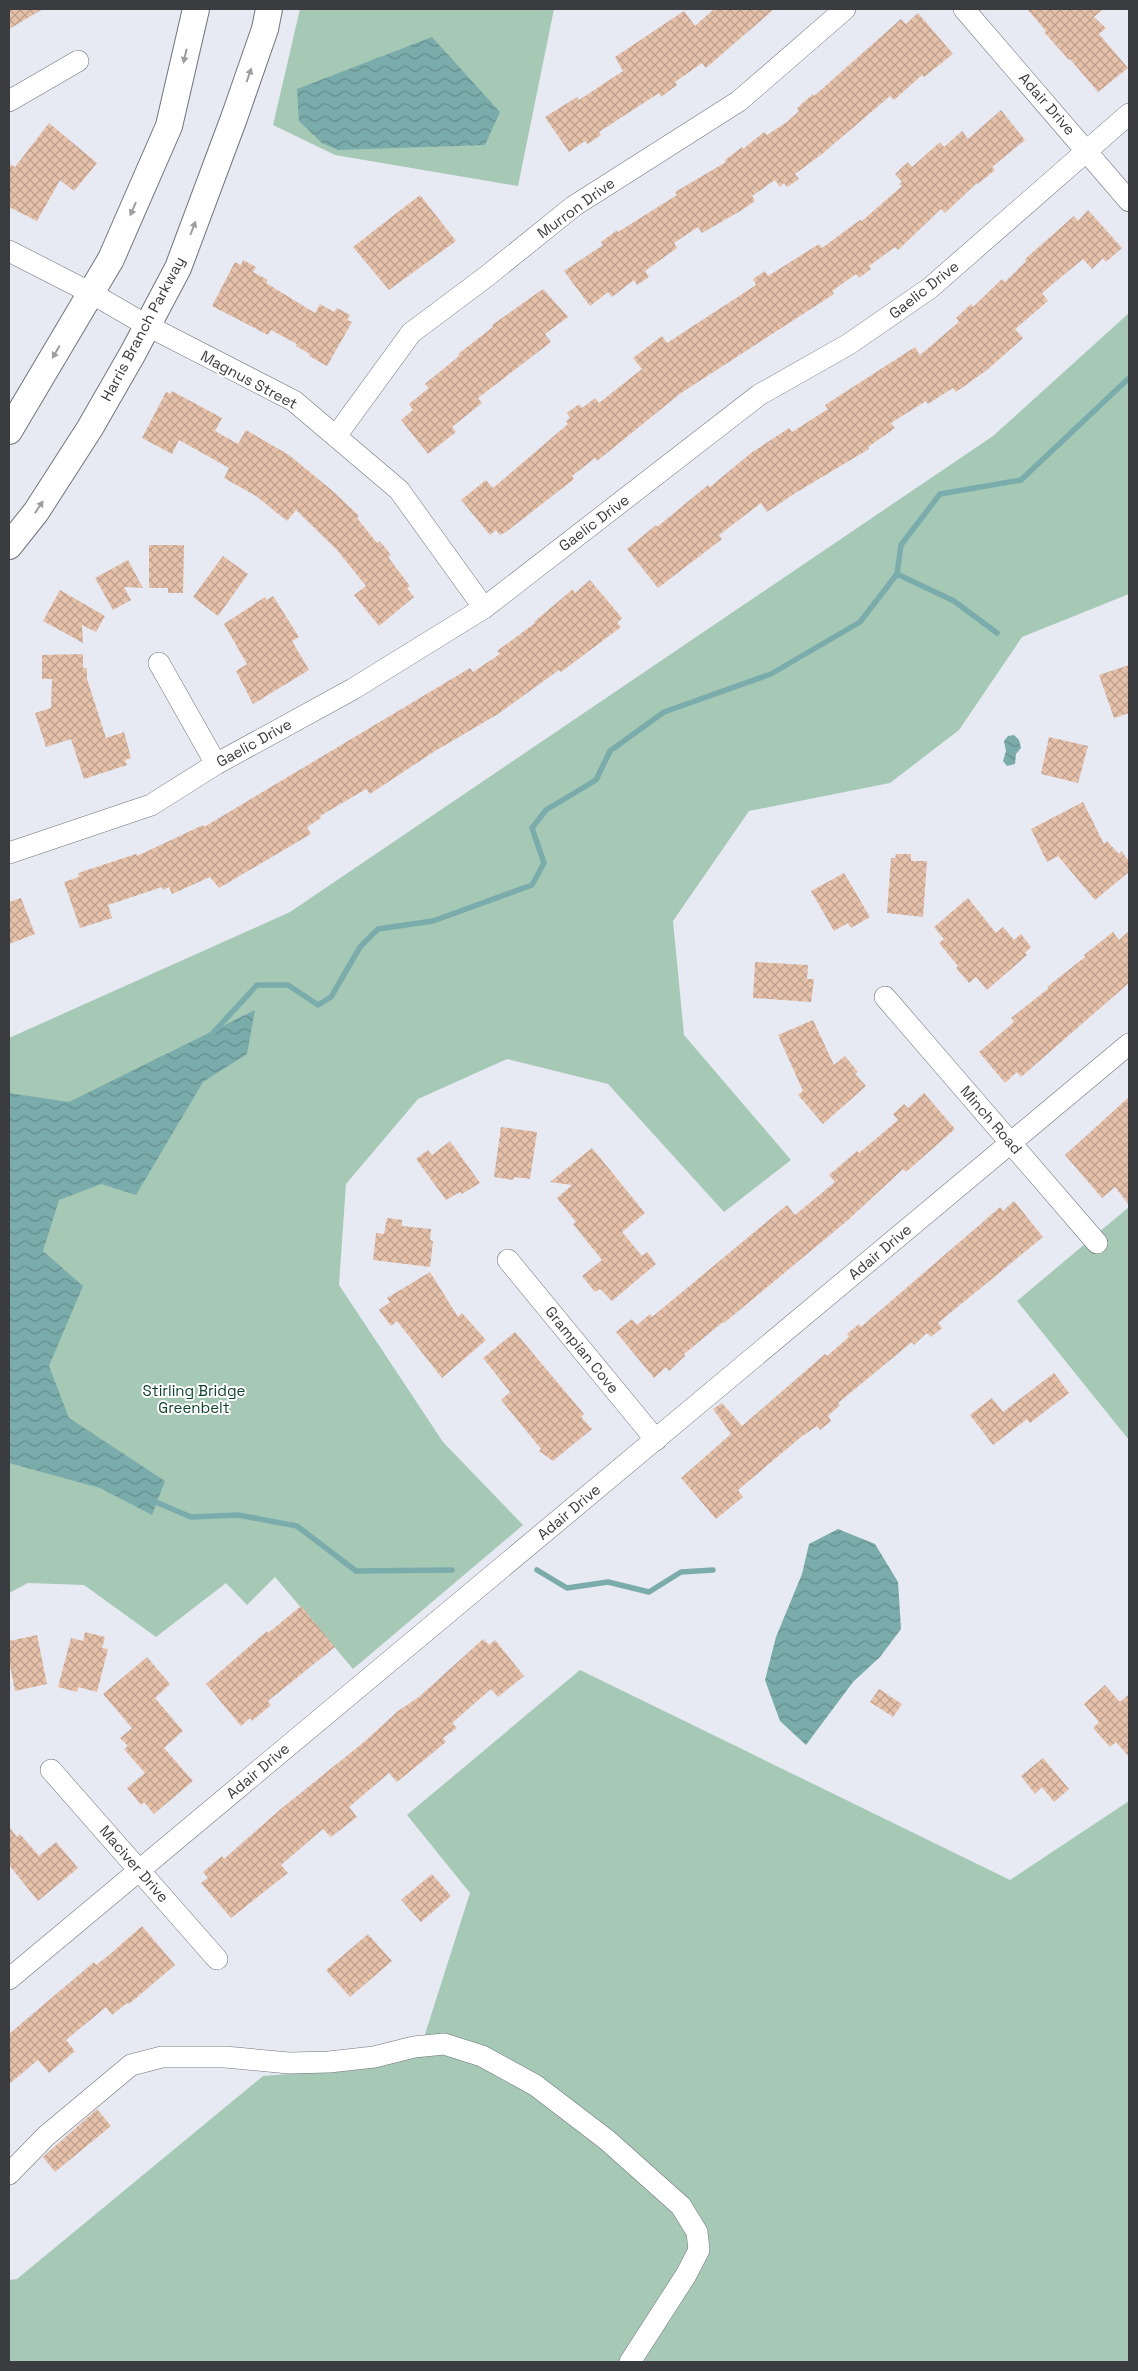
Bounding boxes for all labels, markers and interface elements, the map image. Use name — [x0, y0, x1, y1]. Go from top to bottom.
one-way arrow — [181, 49, 189, 64]
one-way arrow — [245, 67, 253, 82]
street label: Adair Drive — [1015, 68, 1080, 139]
street label: Murron Drive — [533, 173, 618, 242]
one-way arrow — [129, 202, 137, 216]
one-way arrow — [189, 220, 197, 235]
street label: Harris Branch Parkway — [96, 253, 189, 404]
street label: Gaelic Drive — [885, 256, 962, 323]
one-way arrow — [52, 346, 61, 359]
street label: Magnus Street — [198, 346, 301, 413]
street label: Gaelic Drive — [555, 490, 633, 555]
one-way arrow — [34, 501, 44, 514]
street label: Gaelic Drive — [213, 714, 295, 771]
street label: Minch Road — [956, 1081, 1026, 1158]
street label: Adair Drive — [844, 1220, 915, 1284]
street label: Grampian Cove — [541, 1302, 624, 1397]
park label: Stirling Bridge Greenbelt — [143, 1381, 246, 1417]
street label: Adair Drive — [533, 1480, 604, 1544]
street label: Adair Drive — [222, 1739, 293, 1803]
street label: Maciver Drive — [96, 1821, 173, 1906]

